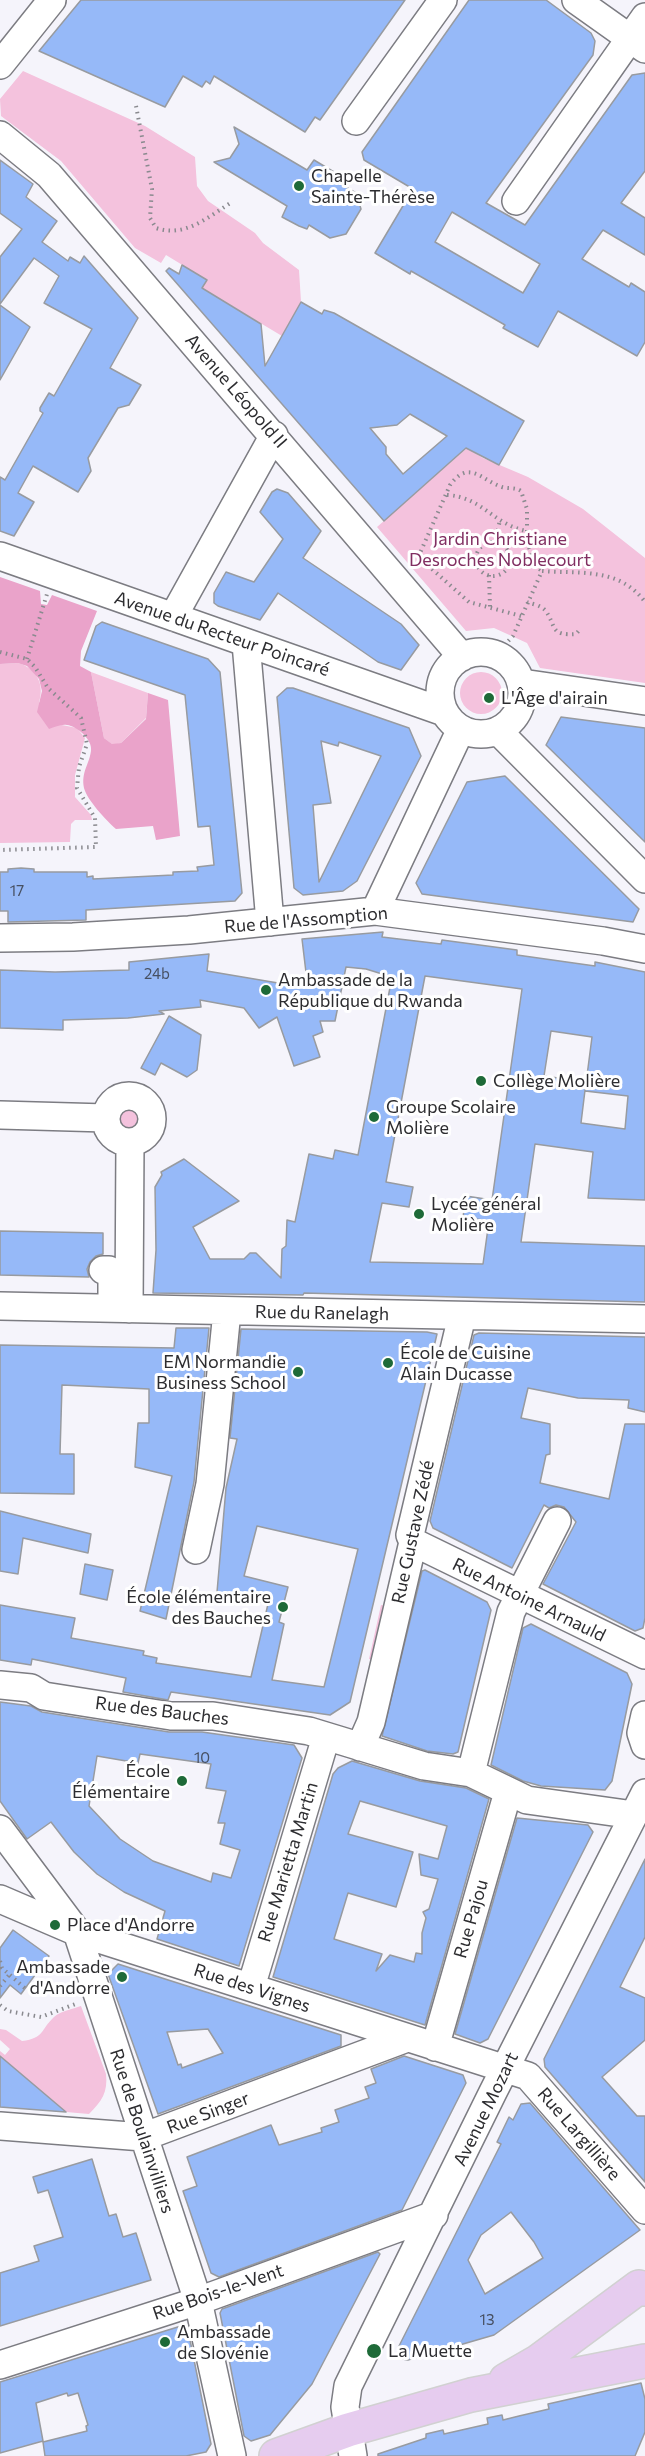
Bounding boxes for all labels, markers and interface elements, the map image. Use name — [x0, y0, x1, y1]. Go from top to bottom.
place label: Chapelle Sainte-Thérèse — [311, 165, 435, 207]
marker: Chapelle Sainte-Thérèse — [292, 179, 306, 193]
street label: Avenue Léopold II — [181, 330, 291, 452]
park label: Jardin Christiane Desroches Noblecourt — [409, 528, 591, 570]
street label: Avenue du Recteur Poincaré — [112, 587, 332, 681]
place label: L'Âge d'airain — [501, 687, 608, 709]
marker: L'Âge d'airain — [482, 691, 496, 705]
house number: 17 — [10, 882, 24, 900]
street label: Rue de l'Assomption — [223, 902, 389, 938]
house number: 24b — [144, 965, 170, 983]
place label: Ambassade de la République du Rwanda — [278, 969, 463, 1012]
marker: Ambassade de la République du Rwanda — [259, 983, 273, 997]
place label: Collège Molière — [493, 1070, 620, 1092]
marker: Collège Molière — [474, 1074, 488, 1088]
place label: Groupe Scolaire Molière — [386, 1096, 516, 1138]
marker: Groupe Scolaire Molière — [367, 1110, 381, 1124]
place label: Lycée général Molière — [431, 1193, 541, 1236]
marker: Lycée général Molière — [412, 1207, 426, 1221]
street label: Rue du Ranelagh — [255, 1301, 389, 1325]
place label: École de Cuisine Alain Ducasse — [400, 1342, 531, 1384]
place label: EM Normandie Business School — [156, 1351, 286, 1394]
marker: École de Cuisine Alain Ducasse — [381, 1356, 395, 1370]
marker: EM Normandie Business School — [291, 1365, 305, 1379]
street label: Rue Gustave Zédé — [387, 1458, 439, 1606]
street label: Rue Antoine Arnauld — [449, 1553, 609, 1647]
place label: École élémentaire des Bauches — [126, 1586, 271, 1628]
marker: École élémentaire des Bauches — [276, 1600, 290, 1614]
street label: Rue des Bauches — [94, 1692, 230, 1730]
house number: 10 — [194, 1749, 210, 1767]
place label: École Élémentaire — [72, 1760, 170, 1802]
marker: École Élémentaire — [175, 1774, 189, 1788]
street label: Rue Marietta Martin — [253, 1779, 323, 1945]
street label: Rue Pajou — [449, 1877, 493, 1961]
place label: Place d'Andorre — [67, 1914, 195, 1936]
marker: Place d'Andorre — [48, 1918, 62, 1932]
place label: Ambassade d'Andorre — [16, 1956, 110, 1998]
street label: Rue des Vignes — [191, 1959, 313, 2017]
marker: Ambassade d'Andorre — [115, 1970, 129, 1984]
street label: Rue de Boulainvilliers — [105, 2046, 179, 2216]
street label: Avenue Mozart — [449, 2048, 523, 2170]
street label: Rue Largillière — [533, 2083, 625, 2185]
street label: Rue Singer — [164, 2087, 252, 2139]
street label: Rue Bois-le-Vent — [150, 2260, 286, 2324]
house number: 13 — [480, 2311, 494, 2329]
place label: Ambassade de Slovénie — [177, 2321, 271, 2364]
marker: Ambassade de Slovénie — [158, 2335, 172, 2349]
place label: La Muette — [388, 2340, 472, 2362]
marker: La Muette — [365, 2342, 383, 2360]

